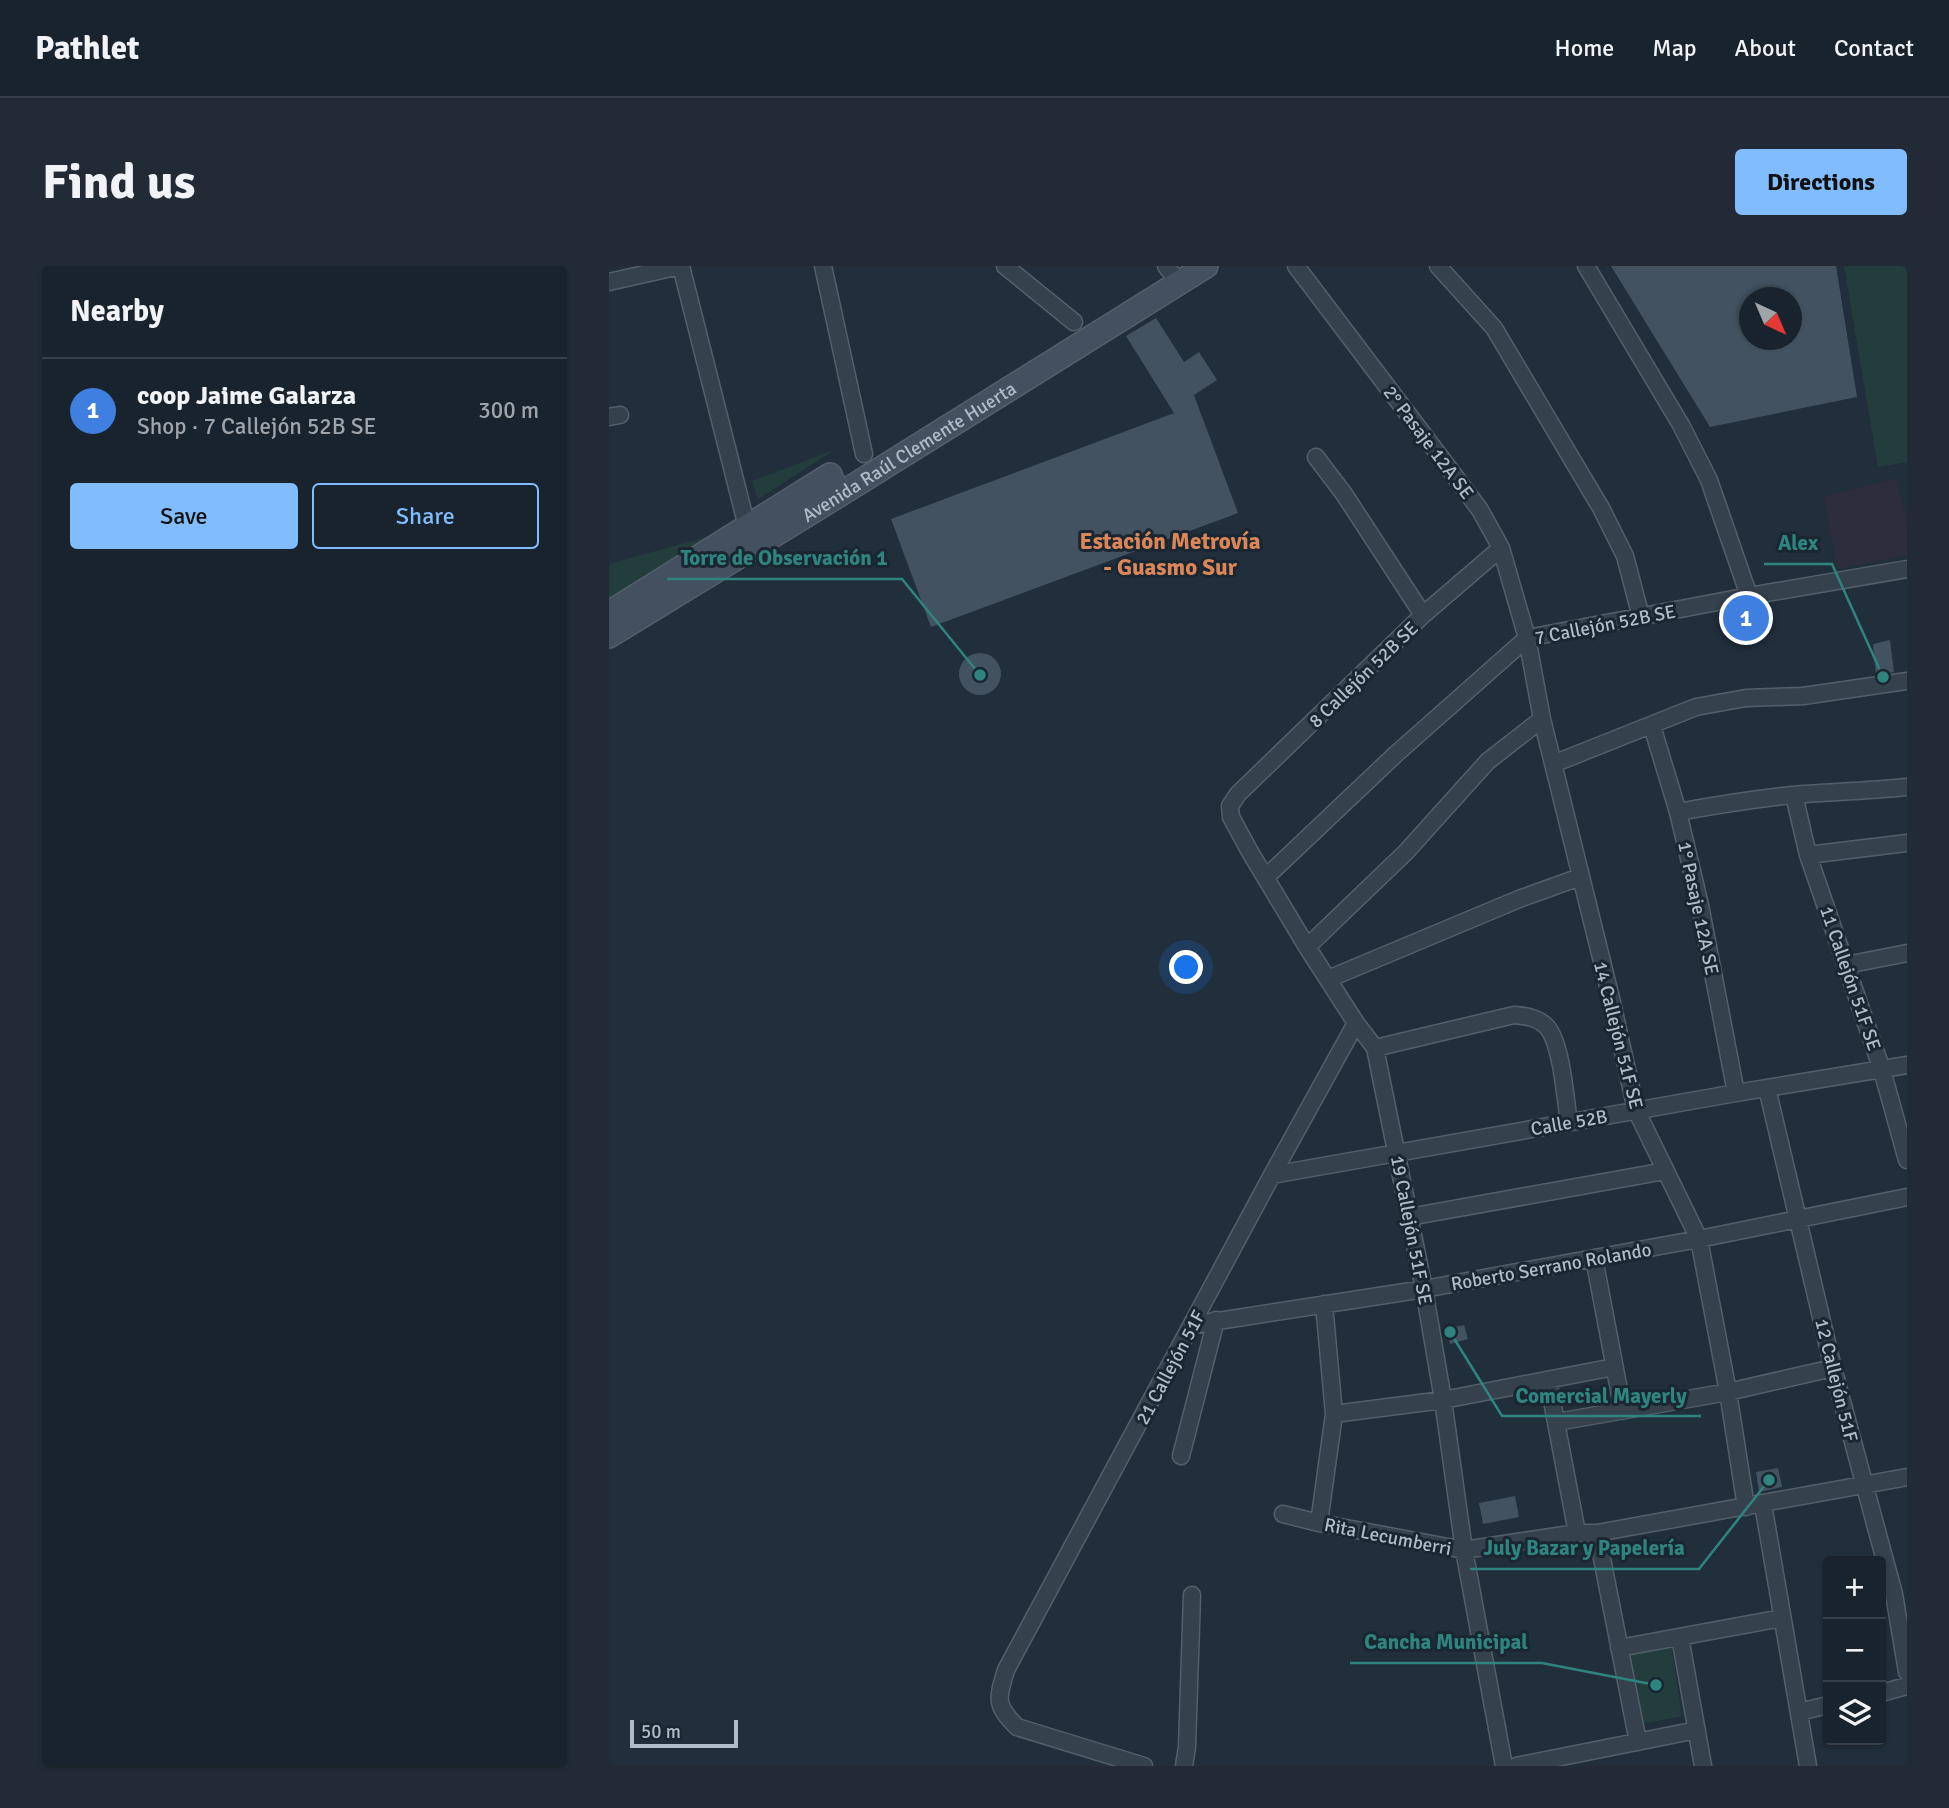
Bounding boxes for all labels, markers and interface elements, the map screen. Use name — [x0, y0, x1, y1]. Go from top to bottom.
text: Pathlet — [35, 28, 139, 69]
text: Home — [1554, 33, 1614, 63]
text: Map — [1652, 33, 1697, 63]
text: About — [1735, 33, 1796, 63]
text: Contact — [1834, 33, 1914, 63]
button: Directions — [1735, 149, 1907, 215]
text: Find us — [42, 152, 195, 212]
north arrow — [1739, 287, 1802, 350]
text: Nearby — [70, 293, 164, 330]
street label: Avenida Raúl Clemente Huerta — [798, 377, 1021, 528]
text: coop Jaime Galarza — [137, 380, 356, 412]
street label: 2° Pasaje 12A SE — [1378, 381, 1479, 504]
text: 1 — [87, 396, 99, 425]
text: 300 m — [478, 396, 539, 425]
text: Shop · 7 Callejón 52B SE — [137, 412, 377, 441]
button: Save — [70, 483, 298, 549]
button: Share — [312, 483, 539, 549]
callout: Alex — [1764, 522, 1832, 564]
district label: Estación Metrovía - Guasmo Sur — [1080, 527, 1261, 582]
text: Alex — [1778, 530, 1819, 556]
callout: Torre de Observación 1 — [667, 537, 902, 579]
text: Torre de Observación 1 — [680, 545, 888, 571]
pin: 1 — [1723, 592, 1769, 644]
street label: 7 Callejón 52B SE — [1533, 600, 1678, 650]
street label: 8 Callejón 52B SE — [1304, 616, 1423, 733]
street label: 1° Pasaje 12A SE — [1672, 839, 1724, 977]
street label: 11 Callejón 51F SE — [1814, 903, 1886, 1054]
your location — [1169, 950, 1203, 984]
street label: 14 Callejón 51F SE — [1588, 959, 1648, 1112]
street label: Calle 52B — [1529, 1104, 1609, 1142]
street label: 19 Callejón 51F SE — [1385, 1154, 1437, 1307]
street label: Roberto Serrano Rolando — [1449, 1238, 1653, 1296]
street label: 21 Callejón 51F — [1131, 1306, 1211, 1429]
street label: 12 Callejón 51F — [1809, 1316, 1863, 1444]
callout: Comercial Mayerly — [1502, 1374, 1701, 1416]
text: Comercial Mayerly — [1515, 1383, 1687, 1409]
street label: Rita Lecumberri — [1322, 1513, 1454, 1561]
callout: July Bazar y Papelería — [1470, 1527, 1699, 1569]
text: July Bazar y Papelería — [1483, 1535, 1685, 1561]
map controls — [1823, 1556, 1886, 1745]
button: + — [1823, 1556, 1886, 1619]
button: − — [1823, 1619, 1886, 1682]
callout: Cancha Municipal — [1350, 1621, 1542, 1663]
text: Cancha Municipal — [1364, 1629, 1528, 1655]
button: layers — [1823, 1682, 1886, 1745]
scale bar — [630, 1717, 739, 1749]
text: 50 m — [641, 1720, 681, 1744]

